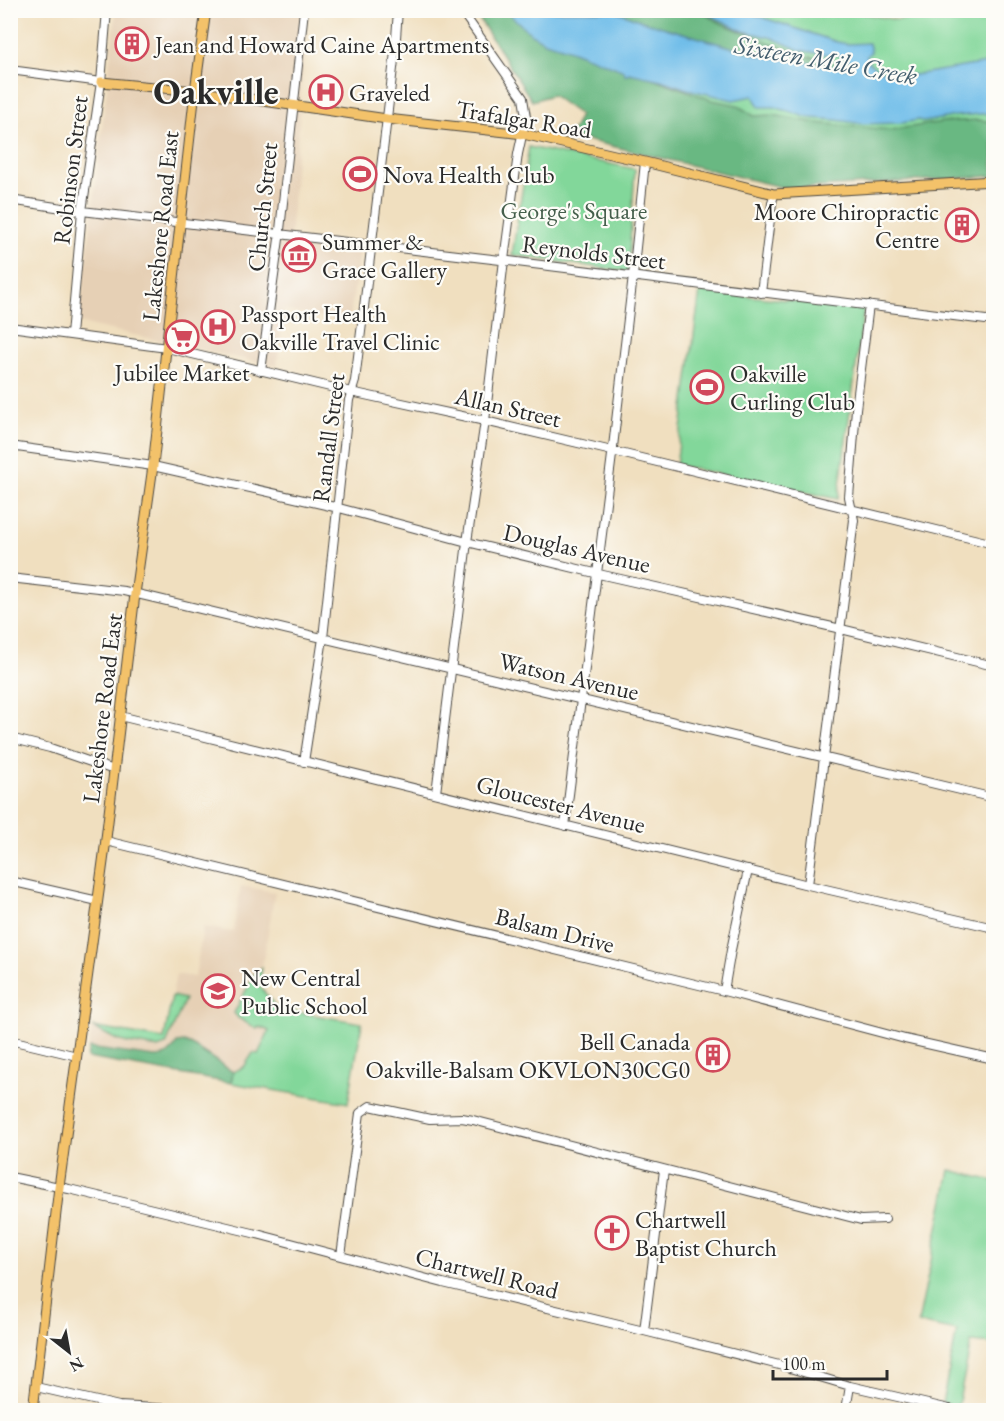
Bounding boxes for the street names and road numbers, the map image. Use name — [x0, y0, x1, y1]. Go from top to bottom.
street label: Robinson Street — [45, 93, 95, 246]
street label: Trafalgar Road — [454, 93, 595, 145]
street label: Lakeshore Road East — [135, 129, 185, 323]
street label: Church Street — [240, 140, 284, 273]
street label: Reynolds Street — [520, 228, 668, 276]
street label: Randall Street — [305, 371, 351, 504]
street label: Allan Street — [451, 380, 565, 434]
street label: Douglas Avenue — [501, 516, 653, 580]
street label: Lakeshore Road East — [75, 611, 129, 805]
street label: Watson Avenue — [496, 645, 642, 707]
street label: Gloucester Avenue — [473, 768, 649, 840]
street label: Balsam Drive — [492, 900, 618, 960]
street label: Chartwell Road — [412, 1240, 563, 1306]

